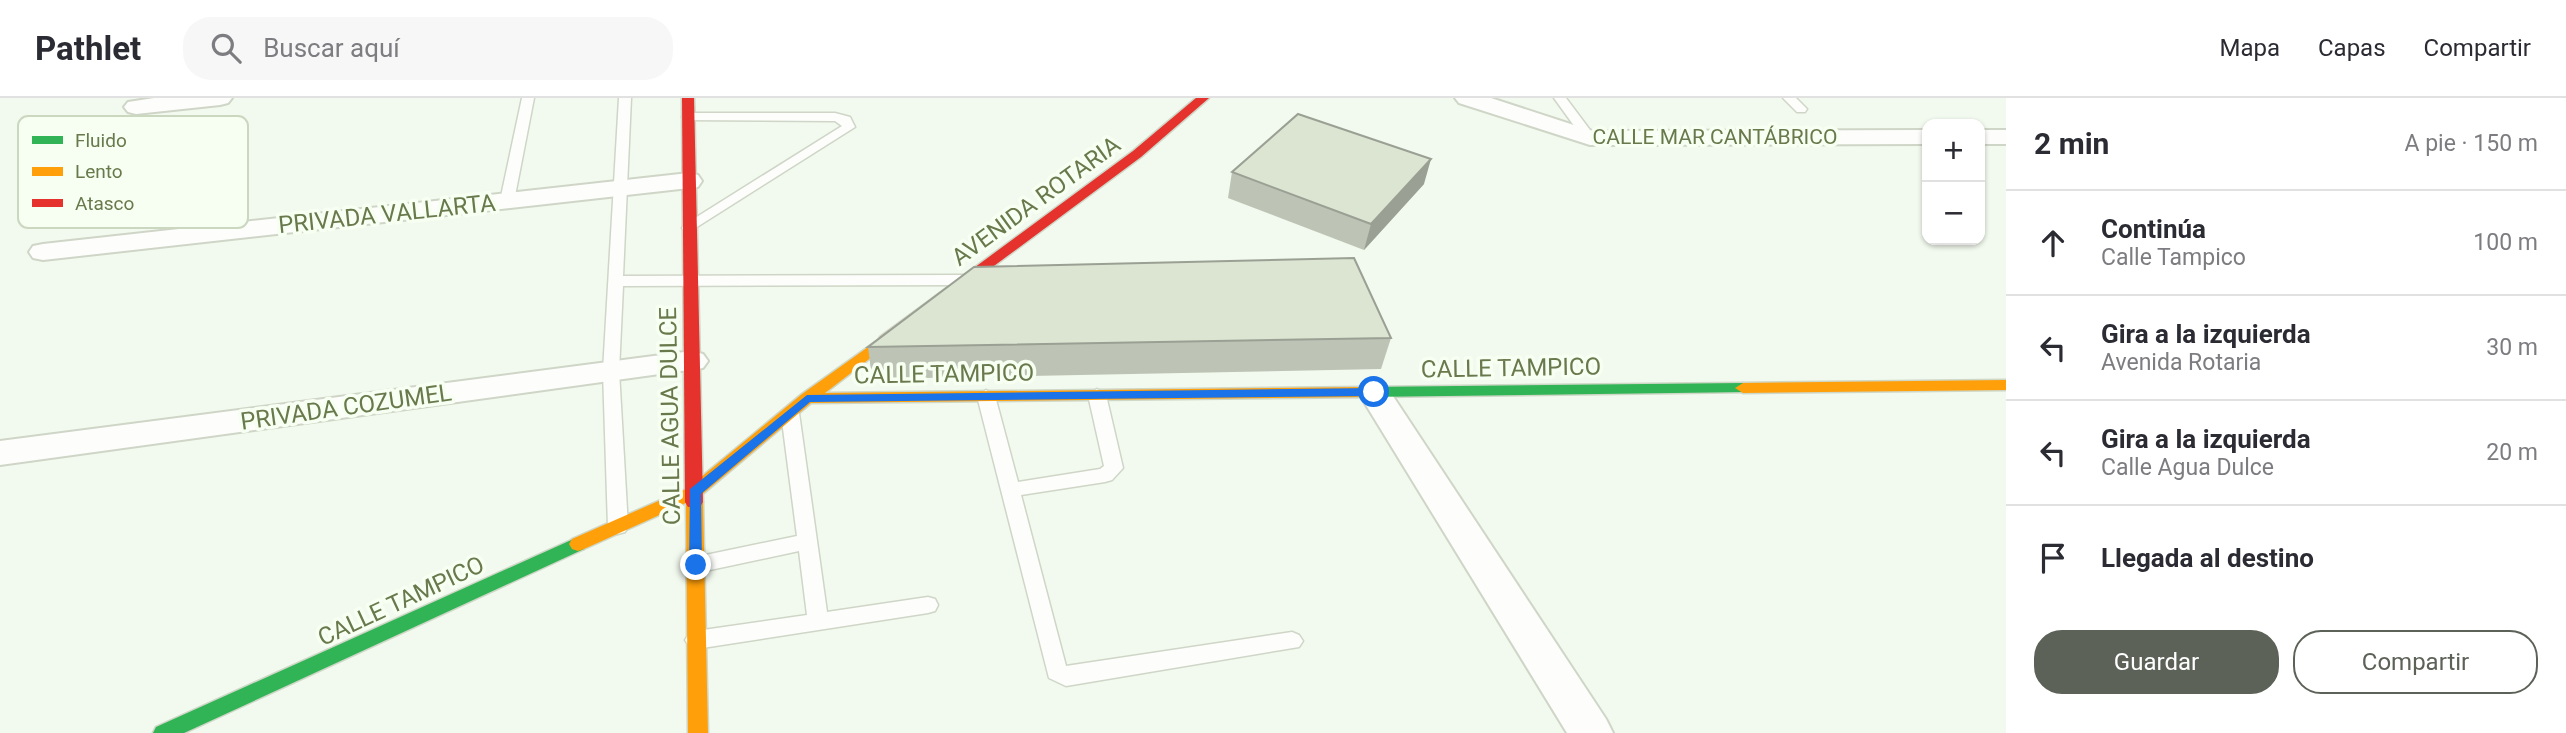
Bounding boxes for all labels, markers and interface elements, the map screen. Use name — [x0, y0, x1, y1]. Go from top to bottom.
search box — [183, 17, 673, 80]
text: Pathlet — [35, 29, 141, 68]
icon: search — [207, 29, 245, 67]
text: Buscar aquí — [263, 33, 400, 63]
text: Mapa — [2219, 34, 2280, 62]
text: Capas — [2318, 34, 2386, 62]
text: Compartir — [2424, 34, 2531, 62]
legend — [18, 116, 248, 228]
map controls — [1922, 119, 1985, 245]
button: + — [1922, 119, 1985, 182]
street label: CALLE MAR CANTÁBRICO — [1593, 125, 1837, 149]
text: 2 min — [2034, 126, 2109, 161]
text: Fluido — [75, 129, 127, 152]
street label: AVENIDA ROTARIA — [946, 130, 1126, 272]
text: A pie · 150 m — [2405, 130, 2538, 157]
text: Lento — [75, 160, 123, 183]
button: − — [1922, 182, 1985, 245]
street label: PRIVADA VALLARTA — [277, 189, 497, 239]
text: Atasco — [75, 192, 134, 215]
text: Continúa — [2101, 214, 2206, 244]
icon: ahead — [2034, 224, 2072, 262]
text: 100 m — [2473, 229, 2538, 256]
text: Calle Tampico — [2101, 244, 2246, 271]
street label: CALLE AGUA DULCE — [654, 307, 686, 525]
text: Gira a la izquierda — [2101, 319, 2311, 349]
icon: left — [2034, 329, 2072, 367]
text: 30 m — [2486, 334, 2538, 361]
text: Avenida Rotaria — [2101, 349, 2261, 376]
street label: CALLE TAMPICO — [1421, 352, 1601, 384]
street label: CALLE TAMPICO — [854, 358, 1034, 390]
route start — [1358, 376, 1389, 407]
street label: PRIVADA COZUMEL — [239, 378, 453, 436]
text: Gira a la izquierda — [2101, 424, 2311, 454]
icon: left — [2034, 434, 2072, 472]
text: 20 m — [2486, 439, 2538, 466]
text: Calle Agua Dulce — [2101, 454, 2274, 481]
icon: arrive — [2034, 539, 2072, 577]
text: Llegada al destino — [2101, 543, 2314, 573]
route end — [680, 549, 711, 580]
street label: CALLE TAMPICO — [313, 550, 489, 652]
button: Guardar — [2034, 630, 2279, 694]
button: Compartir — [2293, 630, 2538, 694]

